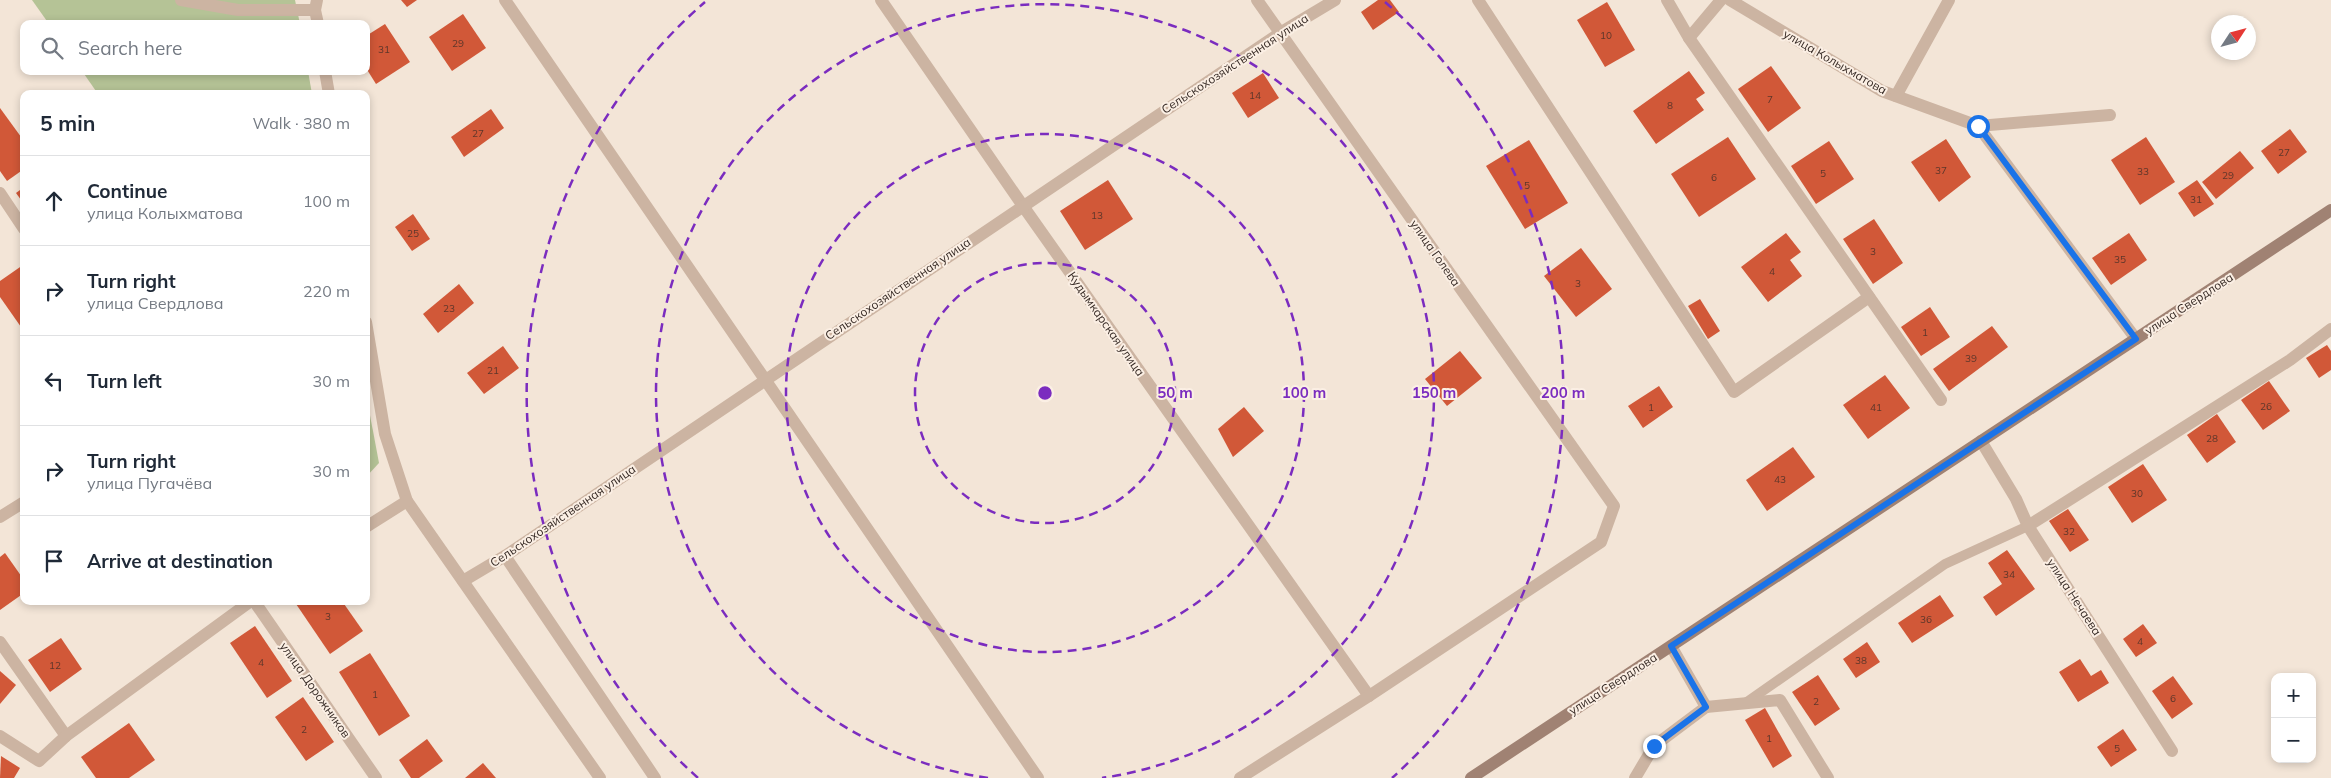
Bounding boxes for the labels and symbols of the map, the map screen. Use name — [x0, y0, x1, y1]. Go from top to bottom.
street label: Сельскохозяйственная улица — [1158, 10, 1311, 117]
north arrow — [2211, 15, 2256, 60]
street label: улица Колыхматова — [1781, 26, 1890, 97]
house number: 10 — [1600, 29, 1612, 42]
house number: 29 — [452, 37, 464, 50]
house number: 31 — [378, 43, 390, 56]
house number: 14 — [1249, 89, 1261, 102]
house number: 7 — [1767, 93, 1773, 106]
house number: 8 — [1667, 99, 1673, 112]
route start — [1967, 115, 1990, 138]
house number: 27 — [472, 127, 484, 140]
house number: 27 — [2278, 146, 2290, 159]
house number: 37 — [1935, 164, 1947, 177]
house number: 33 — [2137, 165, 2149, 178]
house number: 5 — [1820, 167, 1826, 180]
house number: 29 — [2222, 169, 2234, 182]
house number: 6 — [1711, 171, 1717, 184]
house number: 5 — [1524, 179, 1530, 192]
house number: 31 — [2190, 193, 2202, 206]
house number: 13 — [1091, 209, 1103, 222]
street label: улица Голева — [1407, 217, 1464, 289]
house number: 25 — [407, 227, 419, 240]
street label: Сельскохозяйственная улица — [822, 234, 973, 343]
house number: 3 — [1870, 245, 1876, 258]
house number: 35 — [2114, 253, 2126, 266]
house number: 4 — [1769, 265, 1775, 278]
street label: Кудымкарская улица — [1065, 269, 1148, 379]
street label: улица Свердлова — [2142, 269, 2236, 338]
house number: 3 — [1575, 277, 1581, 290]
house number: 23 — [443, 302, 455, 315]
house number: 1 — [1922, 326, 1928, 339]
house number: 39 — [1965, 352, 1977, 365]
house number: 21 — [487, 364, 499, 377]
text: 50 m — [1157, 383, 1193, 402]
text: 100 m — [1282, 383, 1326, 402]
text: 150 m — [1412, 383, 1456, 402]
text: 200 m — [1541, 383, 1585, 402]
centre of rings — [1036, 384, 1054, 402]
house number: 26 — [2260, 400, 2272, 413]
house number: 1 — [1648, 401, 1654, 414]
house number: 41 — [1870, 401, 1882, 414]
house number: 28 — [2206, 432, 2218, 445]
street label: Сельскохозяйственная улица — [487, 461, 638, 570]
house number: 43 — [1774, 473, 1786, 486]
house number: 30 — [2131, 487, 2143, 500]
house number: 32 — [2063, 525, 2075, 538]
street label: улица Нечаева — [2044, 555, 2105, 638]
house number: 34 — [2003, 568, 2015, 581]
house number: 3 — [325, 610, 331, 623]
house number: 36 — [1920, 613, 1932, 626]
house number: 4 — [2137, 635, 2143, 648]
street label: улица Дорожников — [277, 639, 354, 741]
street label: улица Свердлова — [1566, 649, 1660, 718]
house number: 38 — [1855, 654, 1867, 667]
house number: 4 — [258, 656, 264, 669]
house number: 12 — [49, 659, 61, 672]
house number: 1 — [372, 688, 378, 701]
house number: 6 — [2170, 692, 2176, 705]
house number: 2 — [1813, 695, 1819, 708]
house number: 2 — [301, 723, 307, 736]
house number: 1 — [1766, 732, 1772, 745]
route end — [1643, 735, 1666, 758]
house number: 5 — [2114, 742, 2120, 755]

